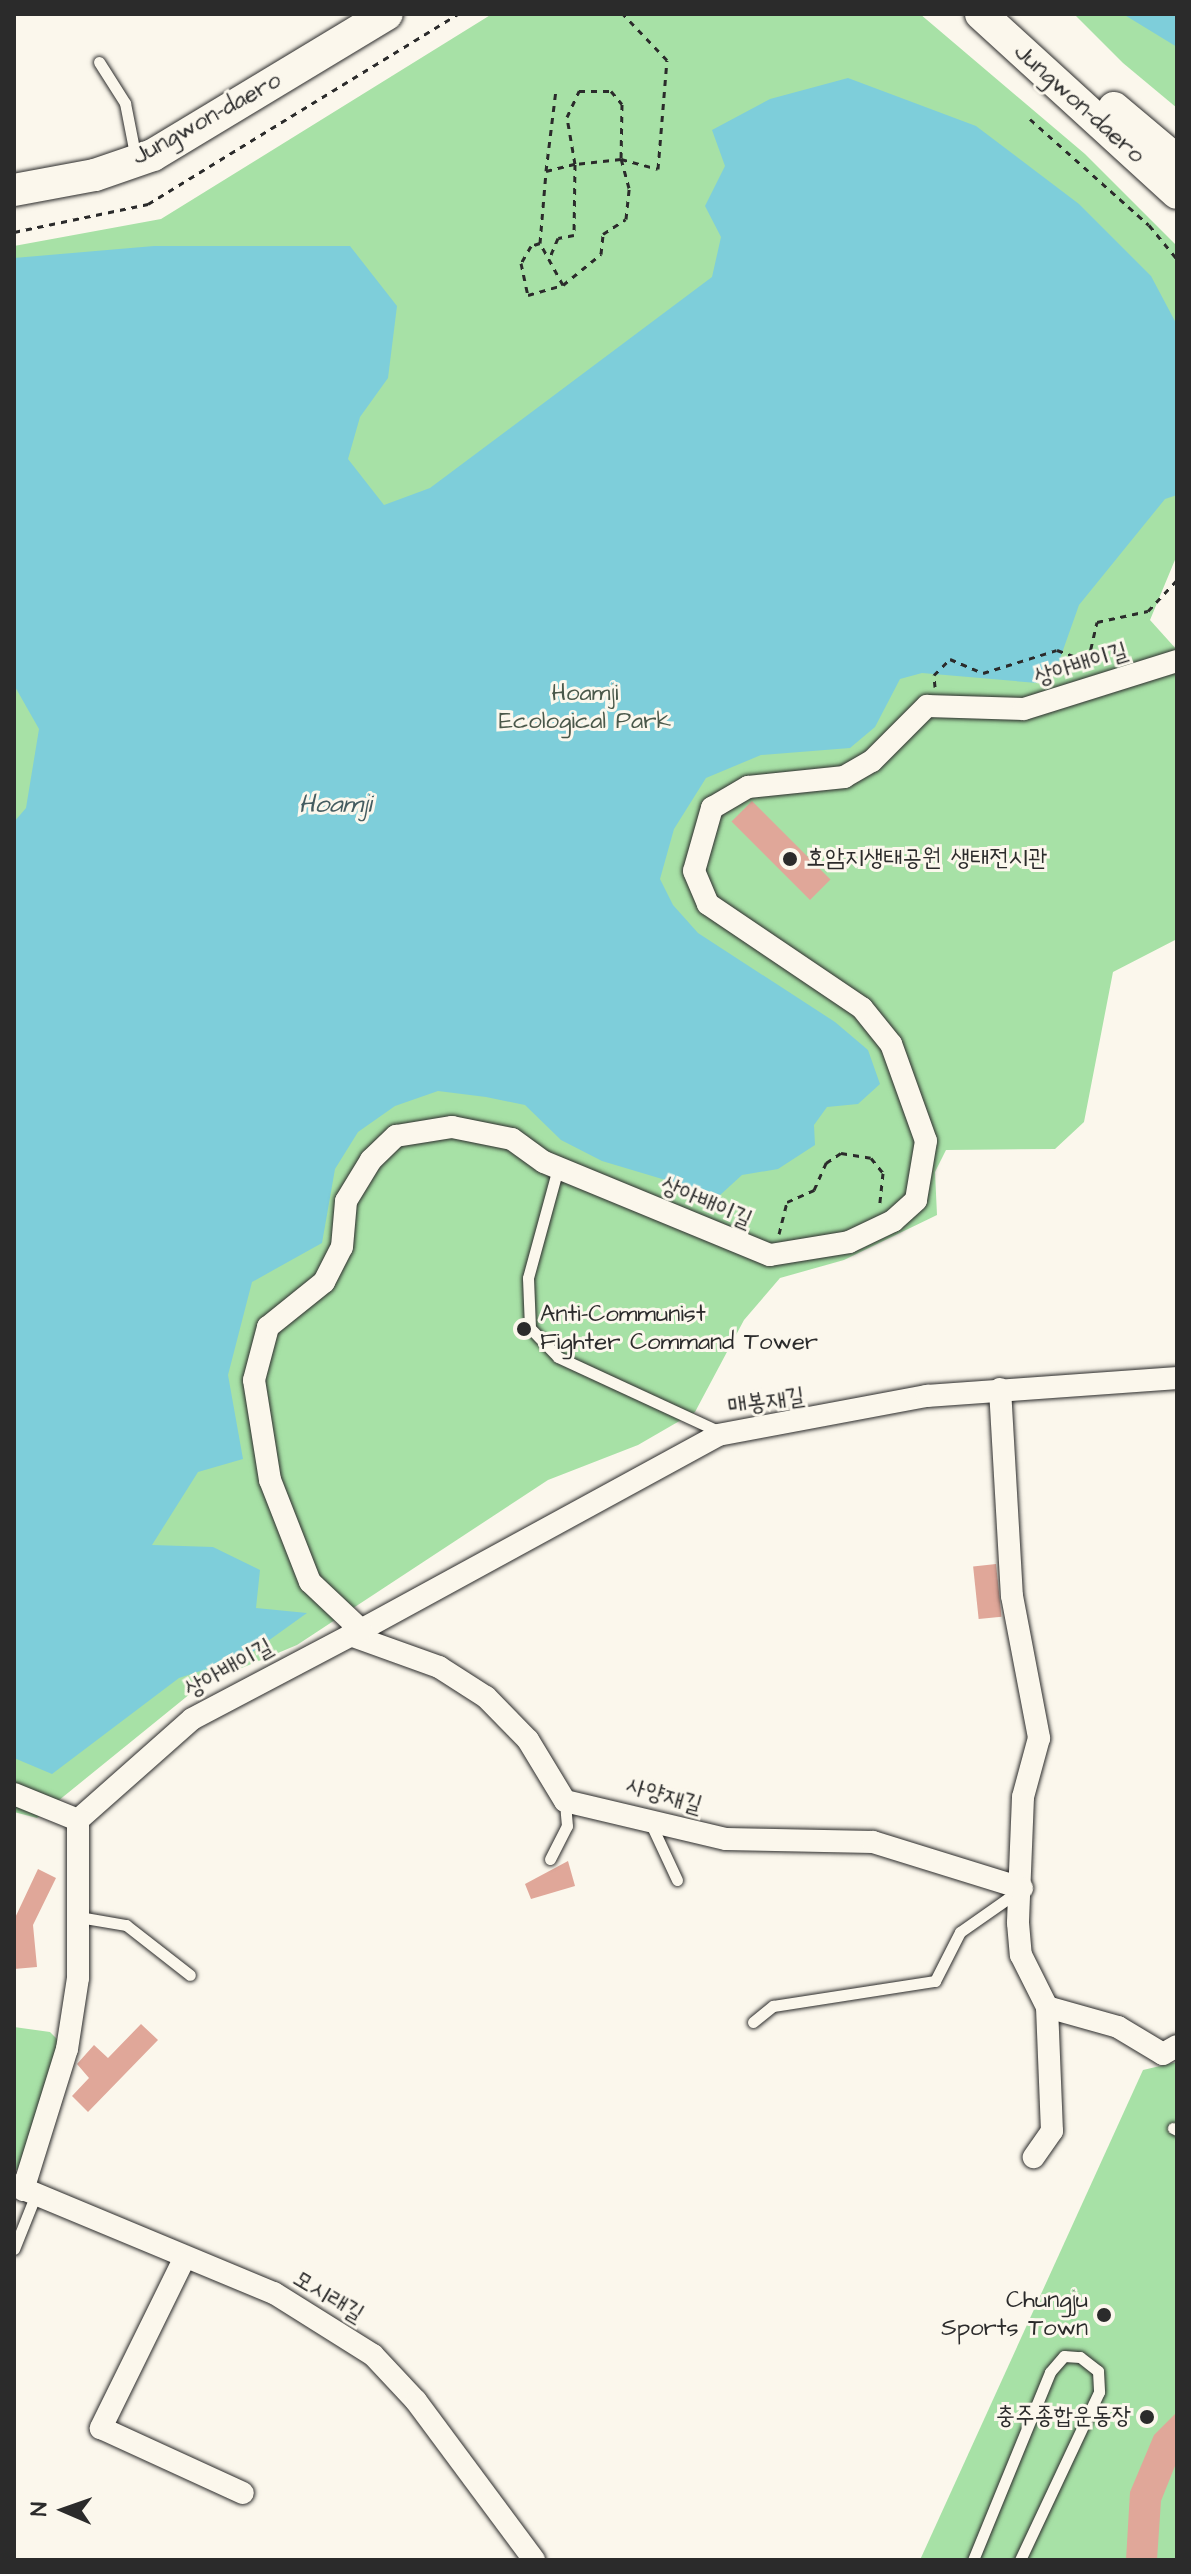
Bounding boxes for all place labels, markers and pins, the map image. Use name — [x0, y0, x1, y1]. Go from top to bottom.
place label: 호암지생태공원 생태전시관 — [806, 845, 1047, 873]
marker: 호암지생태공원 생태전시관 — [781, 850, 799, 868]
place label: Anti-Communist Fighter Command Tower — [540, 1301, 818, 1357]
marker: Anti-Communist Fighter Command Tower — [515, 1320, 533, 1338]
place label: Chungju Sports Town — [941, 2287, 1088, 2343]
marker: Chungju Sports Town — [1095, 2306, 1113, 2324]
place label: 충주종합운동장 — [996, 2403, 1131, 2431]
marker: 충주종합운동장 — [1138, 2408, 1156, 2426]

